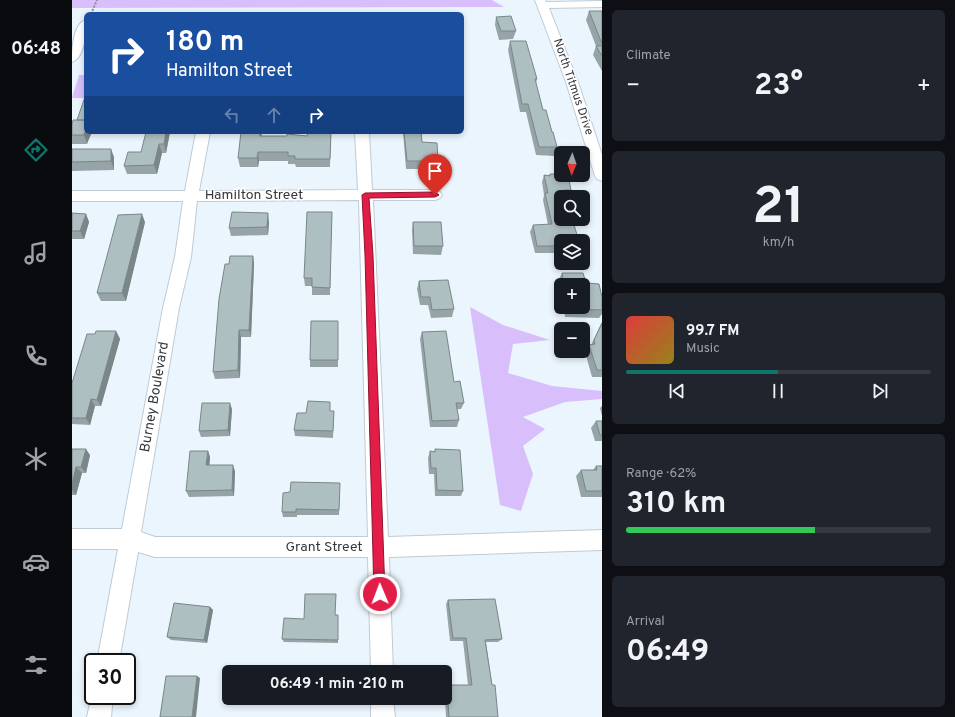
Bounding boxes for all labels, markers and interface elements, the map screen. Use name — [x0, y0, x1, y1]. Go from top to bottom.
text: 180 m — [166, 25, 244, 61]
icon: right — [100, 28, 152, 80]
street label: North Titmus Drive — [549, 37, 597, 137]
text: 06:48 — [11, 38, 61, 61]
text: Climate — [626, 48, 671, 64]
text: Hamilton Street — [166, 60, 293, 83]
text: 23° — [754, 68, 803, 105]
text: − — [626, 73, 640, 100]
text: + — [917, 73, 931, 100]
icon: left — [221, 104, 243, 126]
icon: ahead — [263, 104, 285, 126]
icon: right — [305, 104, 327, 126]
icon: directions — [22, 136, 50, 164]
north arrow — [554, 146, 590, 182]
map controls — [554, 146, 590, 358]
pin — [418, 154, 452, 195]
icon: arrive — [424, 160, 446, 182]
text: 21 — [752, 176, 805, 242]
street label: Hamilton Street — [205, 187, 303, 204]
button: search — [554, 190, 590, 226]
button: layers — [554, 234, 590, 270]
text: km/h — [763, 235, 794, 251]
icon: music — [22, 239, 50, 267]
button: + — [554, 278, 590, 314]
button: − — [554, 322, 590, 358]
text: 99.7 FM — [686, 322, 739, 341]
street label: Burney Boulevard — [137, 340, 173, 454]
text: Music — [686, 341, 720, 357]
icon: phone — [22, 342, 50, 370]
icon: previous — [666, 380, 688, 402]
icon: pause — [767, 380, 789, 402]
icon: next — [869, 380, 891, 402]
icon: climate — [22, 445, 50, 473]
text: Range · 62% — [626, 466, 696, 482]
text: 310 km — [626, 486, 726, 523]
street label: Grant Street — [285, 539, 363, 556]
icon: car — [22, 548, 50, 576]
position arrow — [359, 573, 401, 615]
text: Arrival — [626, 614, 665, 630]
text: 06:49 — [626, 634, 709, 671]
icon: filters — [22, 651, 50, 679]
speed limit sign: 30 — [84, 653, 136, 705]
text: 06:49 · 1 min · 210 m — [270, 675, 404, 694]

